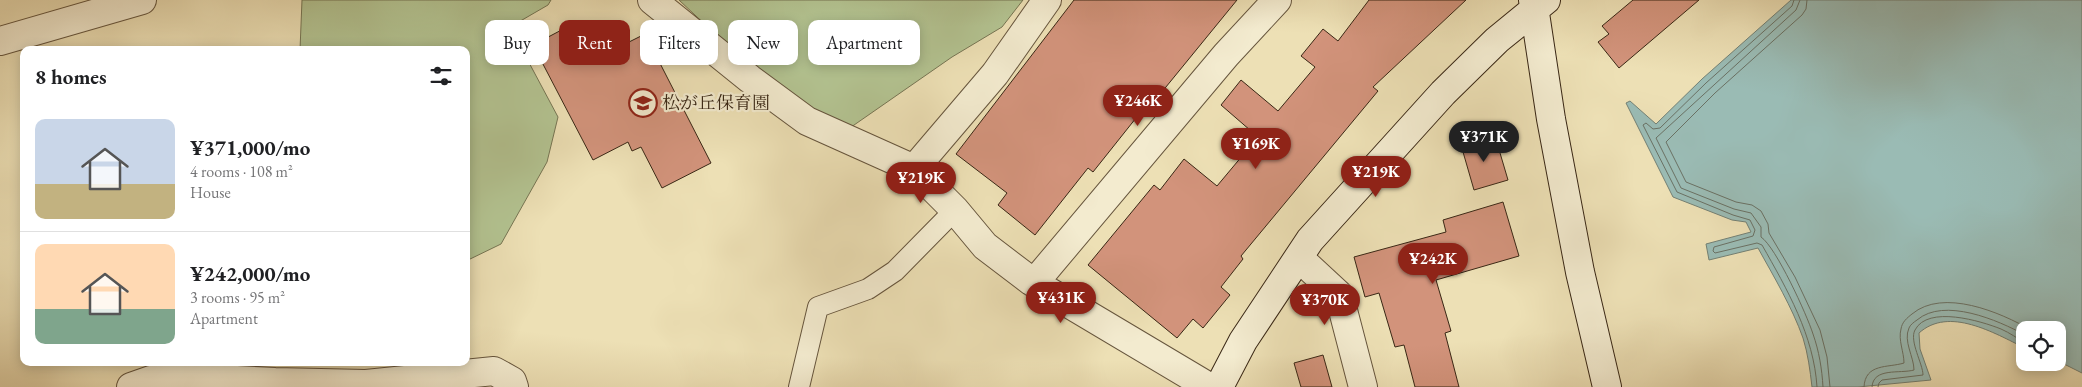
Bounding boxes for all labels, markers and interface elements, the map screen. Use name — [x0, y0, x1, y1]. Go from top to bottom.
chip: Buy — [485, 20, 549, 65]
chip: Rent — [559, 20, 630, 65]
chip: Filters — [640, 20, 718, 65]
chip: New — [728, 20, 798, 65]
chip: Apartment — [808, 20, 920, 65]
icon: filters — [427, 62, 455, 90]
text: 8 homes — [35, 63, 107, 90]
pin: ¥246K — [1103, 84, 1173, 127]
school or university icon: 松が丘保育園 — [628, 88, 658, 118]
text: ¥246K — [1114, 90, 1162, 111]
place label: 松が丘保育園 — [662, 91, 770, 114]
pin: ¥371K — [1449, 120, 1519, 163]
text: ¥371K — [1460, 126, 1508, 147]
pin: ¥169K — [1221, 128, 1291, 170]
text: ¥169K — [1232, 133, 1280, 154]
text: ¥371,000/mo — [190, 134, 310, 161]
icon: home — [75, 139, 135, 199]
pin: ¥219K — [1341, 156, 1411, 198]
text: 4 rooms · 108 m² — [190, 161, 293, 182]
text: ¥219K — [1352, 161, 1400, 182]
pin: ¥219K — [886, 162, 956, 204]
text: ¥219K — [897, 167, 945, 188]
text: House — [190, 182, 231, 203]
pin: ¥242K — [1398, 242, 1468, 285]
text: ¥242K — [1409, 248, 1457, 269]
text: ¥242,000/mo — [190, 260, 310, 287]
icon: home — [75, 264, 135, 324]
pin: ¥431K — [1026, 282, 1096, 324]
pin: ¥370K — [1290, 284, 1360, 326]
text: 3 rooms · 95 m² — [190, 287, 285, 308]
text: ¥431K — [1037, 287, 1085, 308]
text: ¥370K — [1301, 289, 1349, 310]
text: Apartment — [190, 308, 258, 329]
map controls — [2016, 321, 2066, 371]
button: locate — [2016, 321, 2066, 371]

